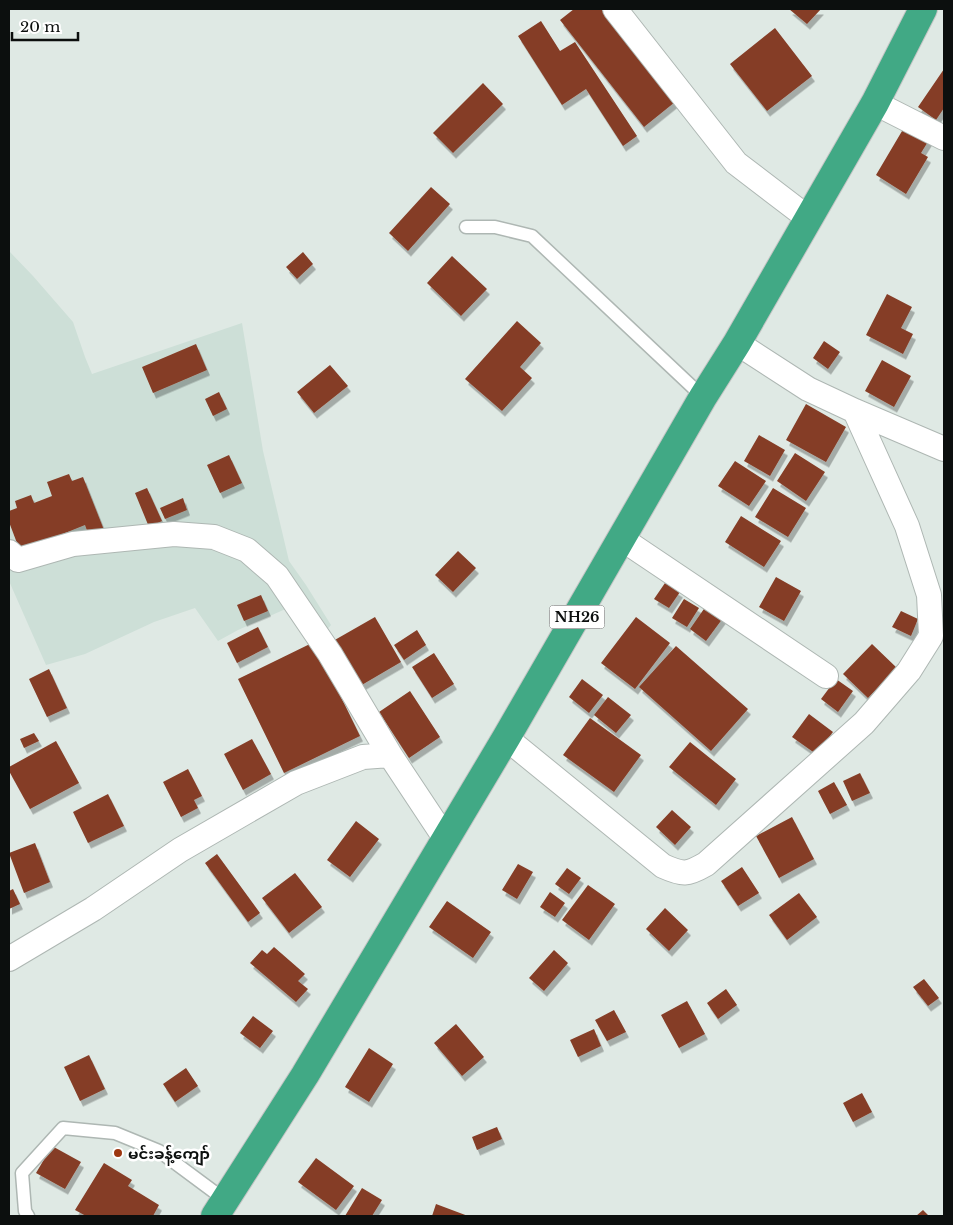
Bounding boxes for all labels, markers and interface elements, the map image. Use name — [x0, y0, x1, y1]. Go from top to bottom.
scale bar — [12, 10, 79, 42]
text: 20 m — [20, 17, 60, 36]
road number: NH26 — [550, 606, 604, 628]
place label: မင်းခန့်ကျော် — [128, 1144, 210, 1166]
marker: မင်းခန့်ကျော် — [112, 1147, 124, 1159]

